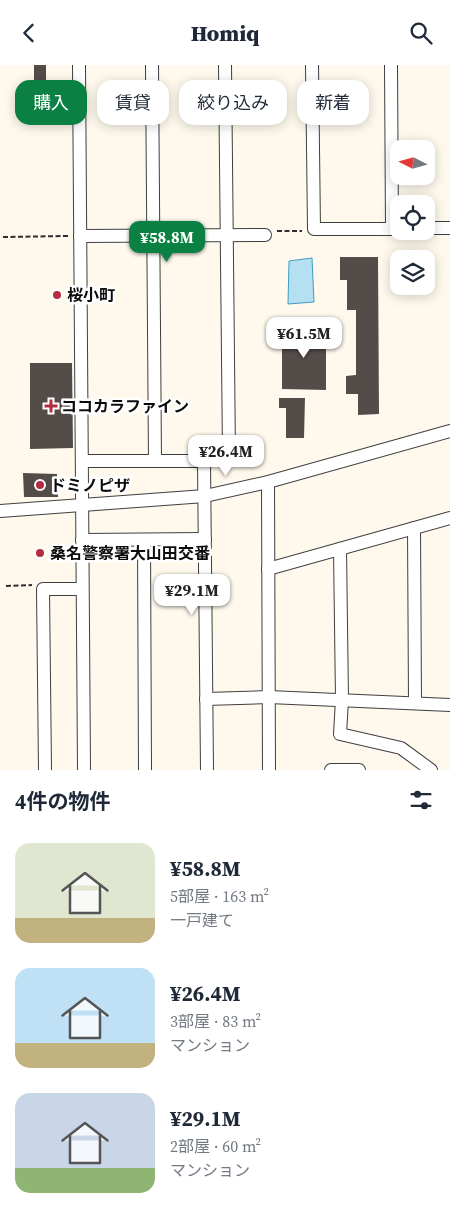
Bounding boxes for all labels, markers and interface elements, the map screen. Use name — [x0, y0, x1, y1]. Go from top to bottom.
text: Homiq — [191, 18, 259, 48]
icon: back — [15, 19, 43, 47]
icon: search — [407, 19, 435, 47]
chip: 購入 — [15, 80, 87, 125]
chip: 賃貸 — [97, 80, 169, 125]
chip: 絞り込み — [179, 80, 287, 125]
chip: 新着 — [297, 80, 369, 125]
north arrow — [390, 140, 435, 185]
map controls — [390, 140, 435, 295]
button: locate — [390, 195, 435, 240]
pin: ¥58.8M — [126, 221, 208, 263]
text: ¥58.8M — [140, 226, 194, 248]
button: layers — [390, 250, 435, 295]
place label: 桜小町 — [67, 284, 115, 306]
marker: 桜小町 — [51, 289, 63, 301]
pin: ¥61.5M — [263, 317, 345, 359]
text: ¥61.5M — [277, 322, 331, 344]
place label: ココカラファイン — [61, 395, 189, 417]
marker: ココカラファイン — [45, 400, 57, 412]
pin: ¥26.4M — [185, 435, 267, 477]
text: ¥26.4M — [199, 440, 253, 462]
place label: ドミノピザ — [50, 474, 130, 496]
marker: ドミノピザ — [34, 479, 46, 491]
place label: 桑名警察署大山田交番 — [50, 542, 210, 564]
marker: 桑名警察署大山田交番 — [34, 547, 46, 559]
pin: ¥29.1M — [151, 573, 233, 616]
text: ¥29.1M — [165, 579, 219, 601]
icon: filters — [407, 786, 435, 814]
text: 4件の物件 — [15, 787, 110, 816]
text: ¥58.8M — [170, 854, 241, 883]
icon: home — [55, 863, 115, 923]
text: 5部屋 · 163 m² — [170, 885, 269, 907]
text: 一戸建て — [170, 909, 234, 931]
text: ¥26.4M — [170, 979, 241, 1008]
icon: home — [55, 988, 115, 1048]
text: 3部屋 · 83 m² — [170, 1010, 261, 1032]
text: マンション — [170, 1034, 250, 1056]
text: ¥29.1M — [170, 1104, 241, 1133]
icon: home — [55, 1113, 115, 1173]
text: 2部屋 · 60 m² — [170, 1135, 261, 1157]
text: マンション — [170, 1159, 250, 1181]

